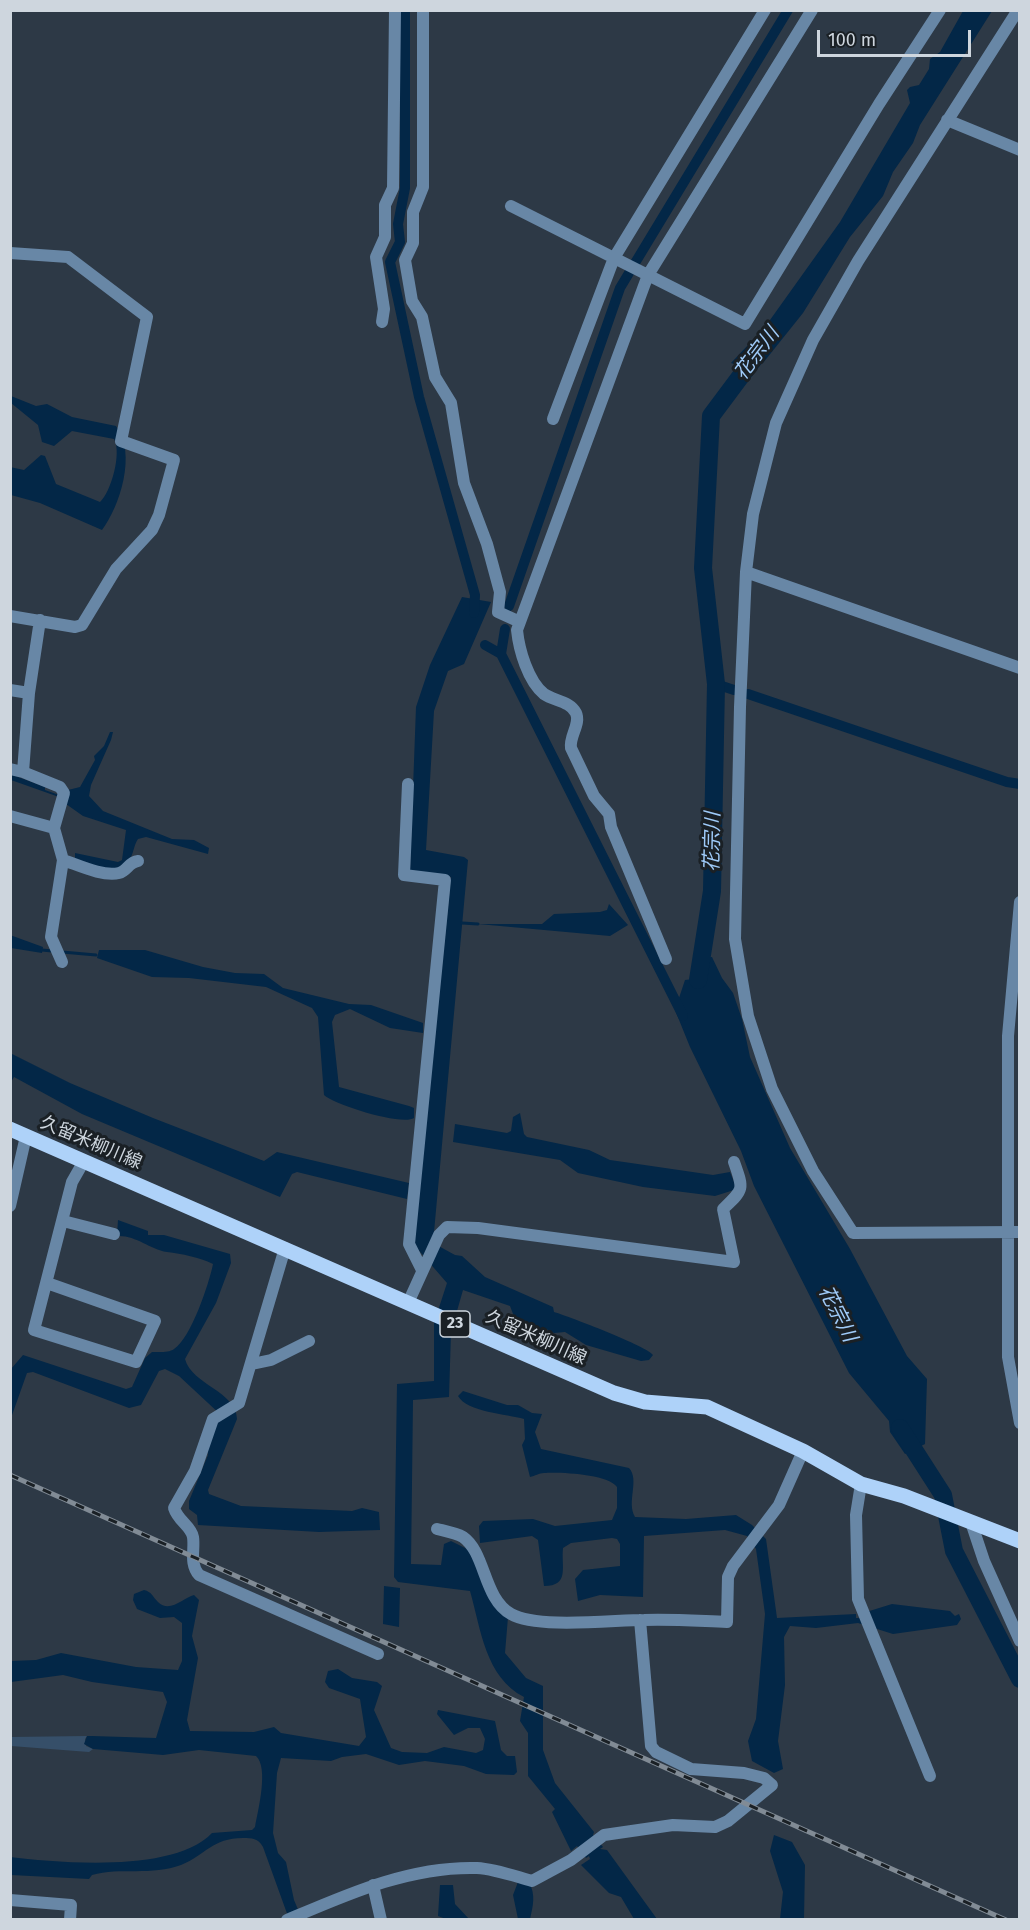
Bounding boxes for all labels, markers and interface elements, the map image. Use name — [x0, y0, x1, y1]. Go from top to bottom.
scale bar — [820, 18, 974, 56]
text: 100 m — [828, 29, 876, 51]
water label: 花宗川 — [729, 323, 785, 385]
water label: 花宗川 — [700, 812, 726, 872]
street label: 久留米柳川線 — [37, 1112, 145, 1174]
water label: 花宗川 — [813, 1282, 861, 1346]
street label: 久留米柳川線 — [482, 1306, 590, 1370]
road number: 23 — [440, 1311, 470, 1337]

